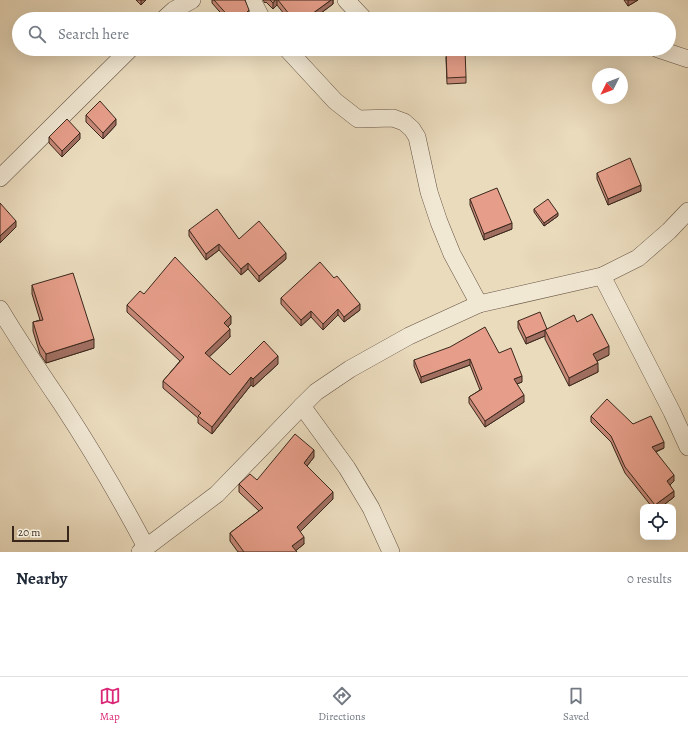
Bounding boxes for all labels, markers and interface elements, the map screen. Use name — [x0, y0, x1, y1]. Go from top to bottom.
search box — [12, 12, 676, 56]
icon: search — [26, 23, 48, 45]
text: Search here — [58, 24, 129, 44]
north arrow — [592, 68, 628, 104]
map controls — [640, 504, 676, 540]
button: locate — [640, 504, 676, 540]
scale bar — [12, 524, 69, 543]
text: 20 m — [18, 525, 40, 540]
text: Nearby — [16, 567, 67, 590]
text: 0 results — [627, 570, 672, 587]
tab: Map — [99, 685, 121, 724]
tab: Directions — [318, 685, 366, 724]
tab: Saved — [563, 685, 589, 724]

